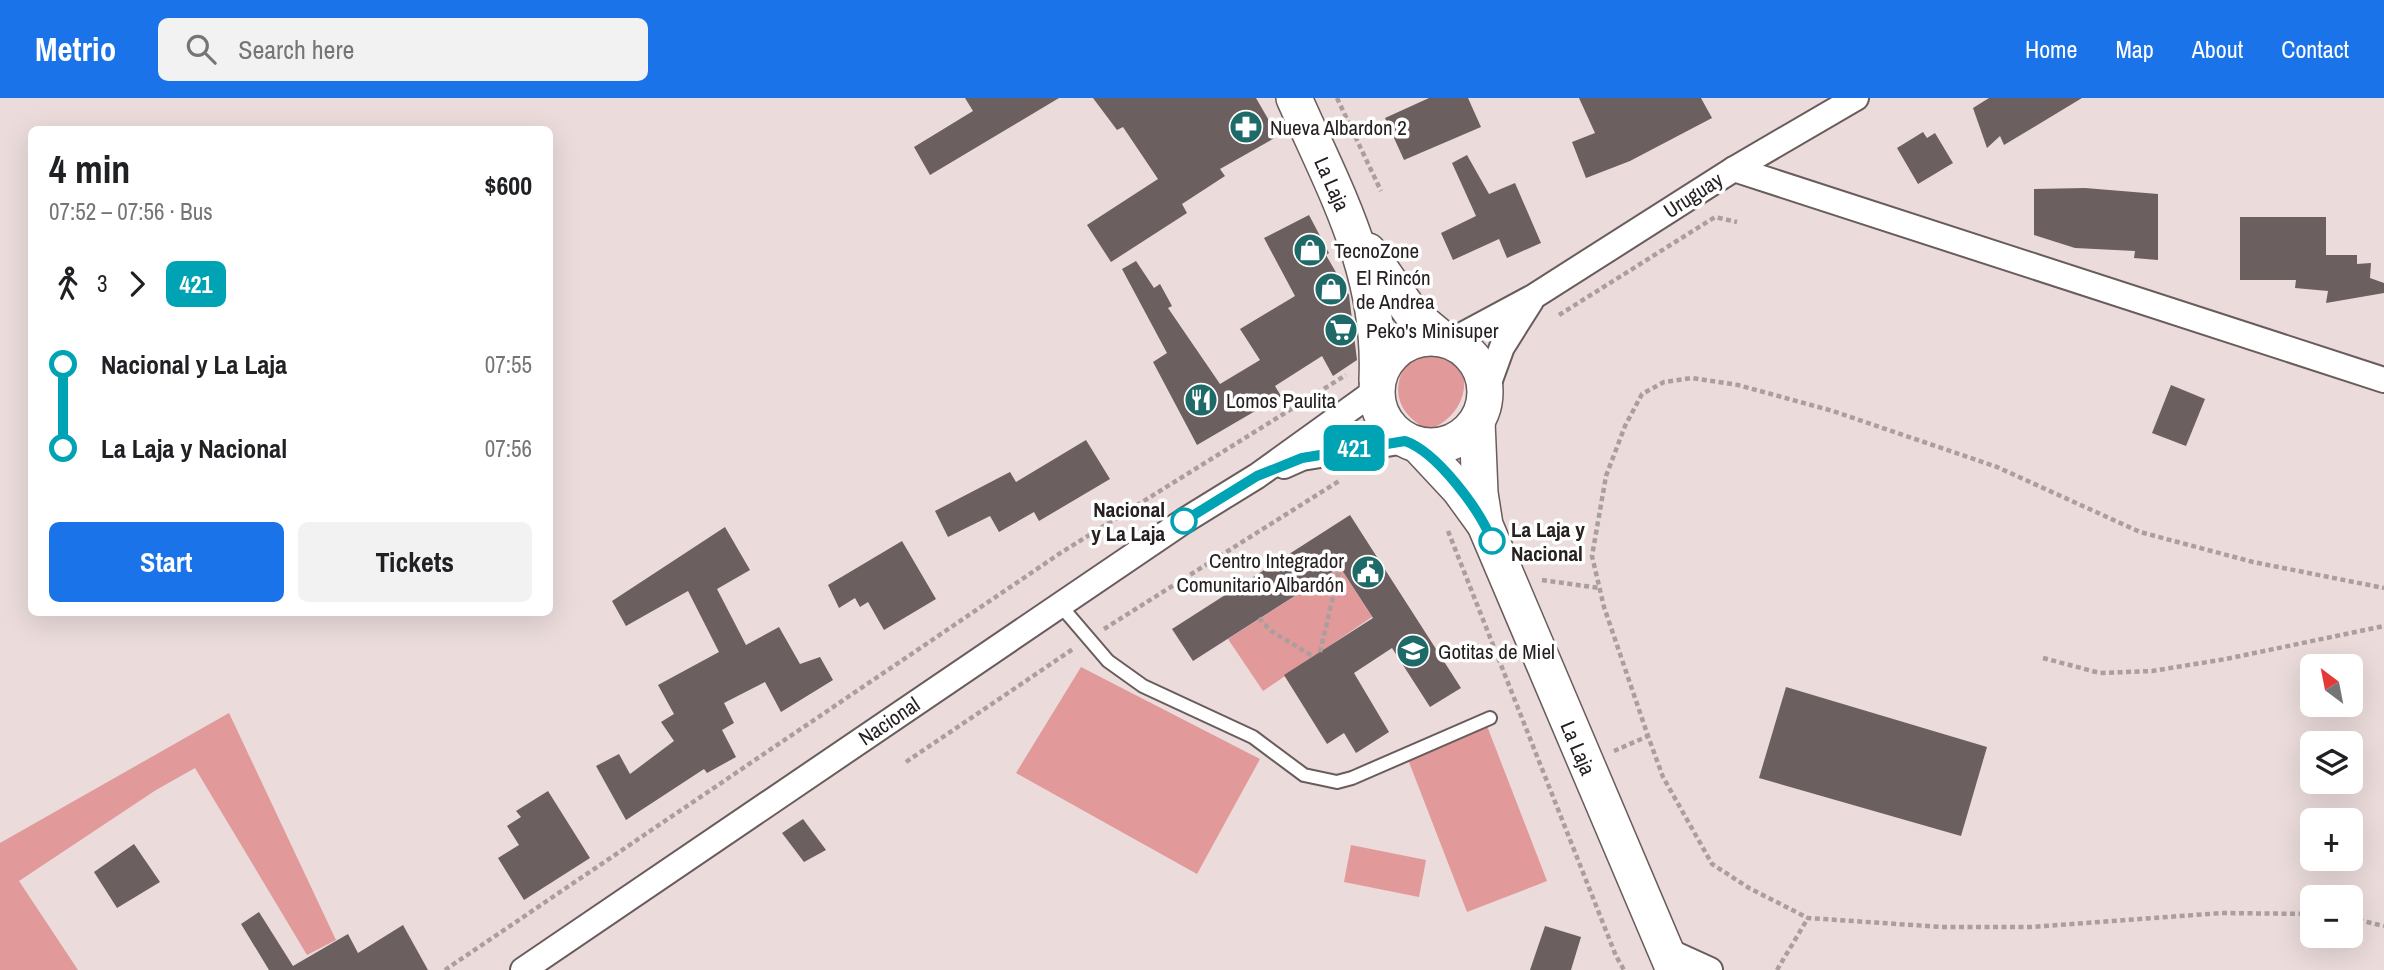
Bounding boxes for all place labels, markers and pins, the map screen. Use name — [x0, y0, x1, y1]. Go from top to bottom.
pharmacy icon: Nueva Albardon 2 — [1227, 108, 1265, 146]
place label: Nueva Albardon 2 — [1270, 113, 1407, 142]
shop icon: TecnoZone — [1291, 231, 1329, 269]
place label: TecnoZone — [1334, 236, 1419, 265]
place label: El Rincón de Andrea — [1356, 263, 1435, 316]
shop icon: El Rincón de Andrea — [1312, 270, 1350, 308]
supermarket icon: Peko's Minisuper — [1322, 311, 1360, 349]
place label: Peko's Minisuper — [1366, 316, 1499, 345]
restaurant icon: Lomos Paulita — [1182, 381, 1220, 419]
place label: Lomos Paulita — [1226, 386, 1337, 415]
place label: Nacional y La Laja — [1091, 495, 1165, 548]
marker: Nacional y La Laja — [1171, 508, 1197, 534]
place label: La Laja y Nacional — [1511, 515, 1585, 568]
marker: La Laja y Nacional — [1479, 528, 1505, 554]
place label: Centro Integrador Comunitario Albardón — [1176, 546, 1344, 599]
public building icon: Centro Integrador Comunitario Albardón — [1349, 553, 1387, 591]
school or university icon: Gotitas de Miel — [1394, 632, 1432, 670]
place label: Gotitas de Miel — [1438, 637, 1555, 666]

